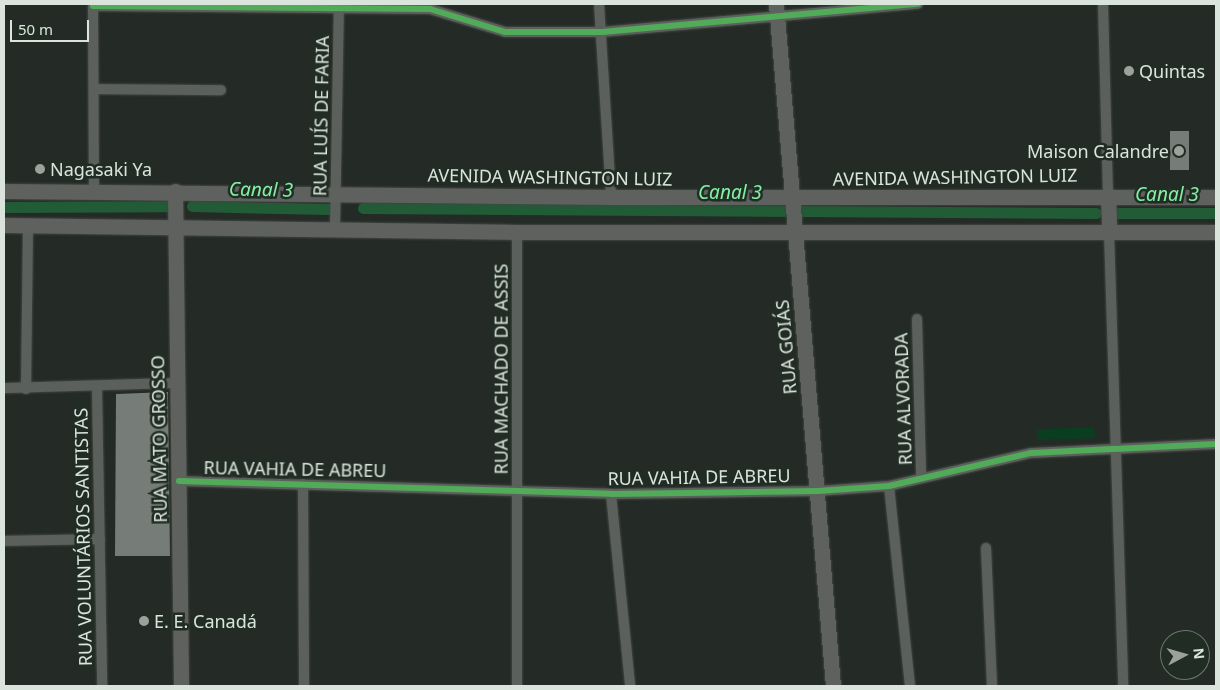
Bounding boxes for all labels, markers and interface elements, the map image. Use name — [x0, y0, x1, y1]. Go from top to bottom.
scale bar — [12, 10, 91, 42]
text: 50 m — [18, 19, 53, 39]
street label: RUA LUÍS DE FARIA — [309, 36, 333, 196]
place label: Quintas — [1139, 60, 1205, 82]
marker: Quintas — [1123, 65, 1135, 77]
place label: Maison Calandre — [1027, 140, 1169, 162]
marker: Maison Calandre — [1173, 145, 1185, 157]
place label: Nagasaki Ya — [50, 158, 152, 180]
marker: Nagasaki Ya — [34, 163, 46, 175]
street label: AVENIDA WASHINGTON LUIZ — [427, 164, 673, 190]
street label: AVENIDA WASHINGTON LUIZ — [832, 164, 1078, 190]
water label: Canal 3 — [229, 178, 293, 202]
water label: Canal 3 — [698, 182, 762, 204]
water label: Canal 3 — [1135, 184, 1199, 206]
street label: RUA MACHADO DE ASSIS — [490, 264, 512, 474]
street label: RUA GOIÁS — [771, 299, 801, 395]
street label: RUA ALVORADA — [890, 332, 916, 466]
street label: RUA MATO GROSSO — [147, 355, 171, 523]
street label: RUA VOLUNTÁRIOS SANTISTAS — [70, 408, 96, 666]
street label: RUA VAHIA DE ABREU — [203, 457, 387, 481]
street label: RUA VAHIA DE ABREU — [607, 465, 791, 489]
place label: E. E. Canadá — [154, 610, 257, 632]
marker: E. E. Canadá — [138, 615, 150, 627]
north arrow — [1160, 630, 1210, 680]
text: N — [1189, 647, 1209, 660]

